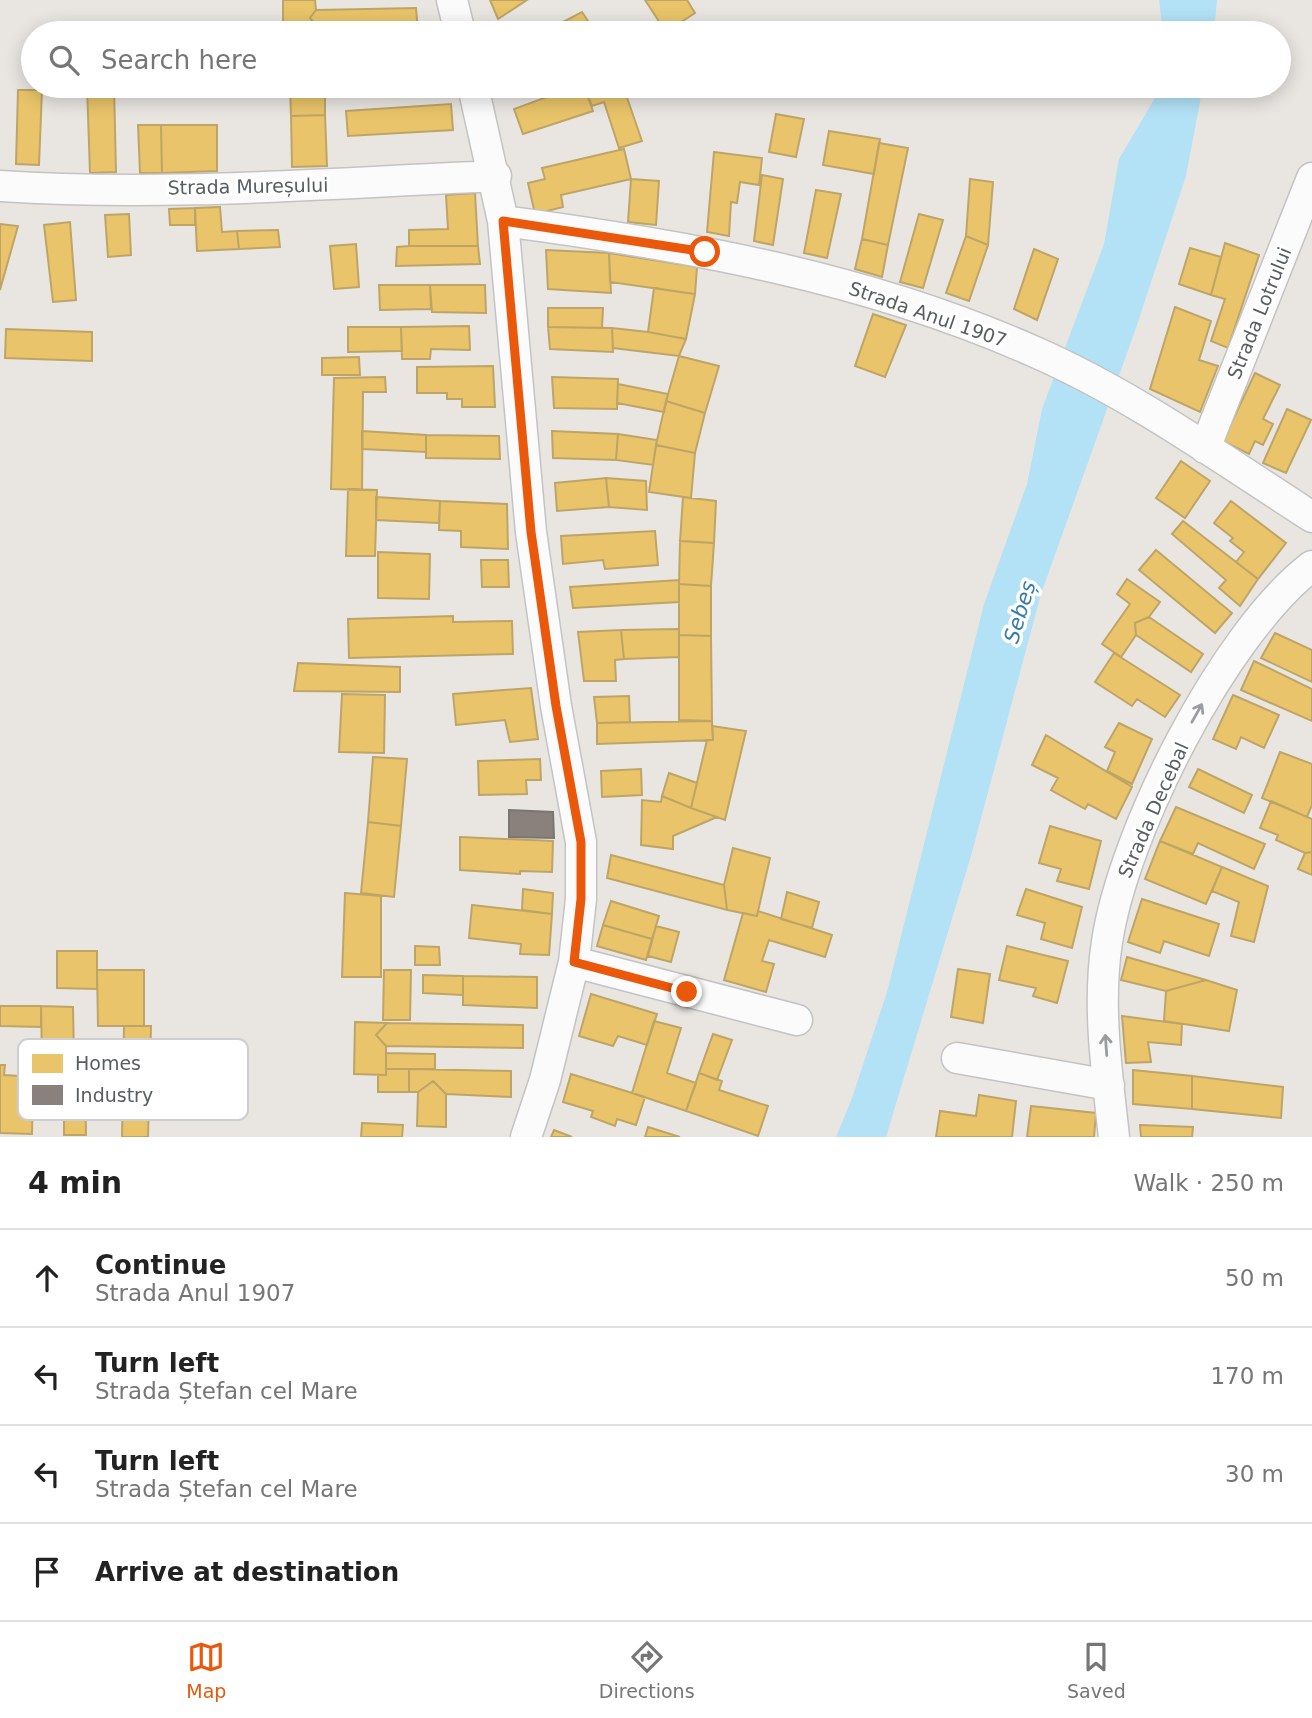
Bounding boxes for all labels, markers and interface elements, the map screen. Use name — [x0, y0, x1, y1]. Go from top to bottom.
search box — [21, 21, 1291, 98]
icon: search — [45, 41, 83, 79]
text: Search here — [101, 45, 257, 75]
street label: Strada Mureșului — [167, 174, 329, 199]
route start — [689, 236, 720, 267]
street label: Strada Lotrului — [1222, 244, 1296, 382]
street label: Strada Anul 1907 — [846, 277, 1010, 351]
water label: Sebeș — [999, 578, 1041, 646]
one-way arrow — [1191, 704, 1205, 724]
street label: Strada Decebal — [1113, 739, 1193, 881]
route end — [671, 976, 702, 1007]
one-way arrow — [1099, 1034, 1112, 1056]
legend — [18, 1039, 248, 1120]
text: Homes — [75, 1052, 141, 1074]
text: Industry — [75, 1084, 153, 1106]
text: 4 min — [28, 1165, 122, 1200]
text: Walk · 250 m — [1133, 1170, 1284, 1196]
text: Continue — [95, 1250, 226, 1280]
icon: ahead — [28, 1259, 66, 1297]
text: 50 m — [1225, 1265, 1284, 1291]
text: Strada Anul 1907 — [95, 1280, 295, 1306]
text: Turn left — [95, 1348, 219, 1378]
icon: left — [28, 1357, 66, 1395]
text: 170 m — [1210, 1363, 1284, 1389]
text: Strada Ștefan cel Mare — [95, 1378, 358, 1404]
text: Turn left — [95, 1446, 219, 1476]
icon: left — [28, 1455, 66, 1493]
text: 30 m — [1225, 1461, 1284, 1487]
text: Strada Ștefan cel Mare — [95, 1476, 358, 1502]
icon: arrive — [28, 1553, 66, 1591]
text: Arrive at destination — [95, 1557, 399, 1587]
tab: Map — [186, 1638, 226, 1702]
tab: Directions — [599, 1638, 695, 1702]
tab: Saved — [1067, 1638, 1126, 1702]

